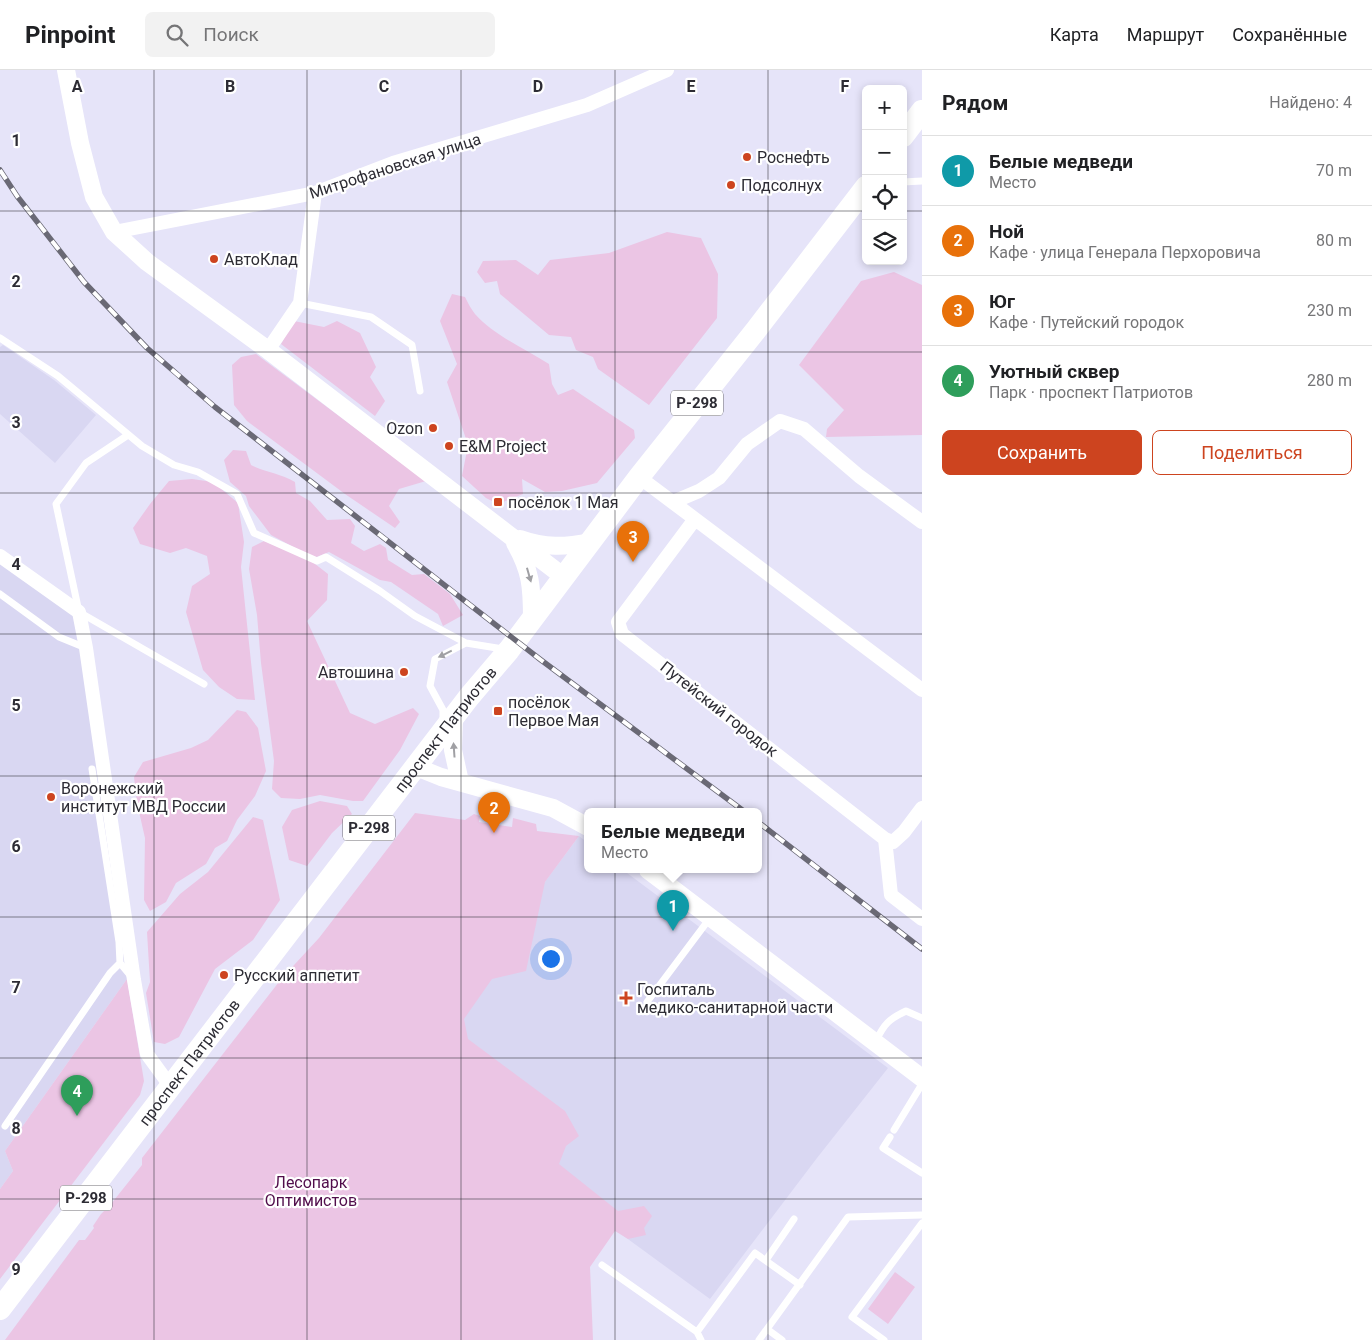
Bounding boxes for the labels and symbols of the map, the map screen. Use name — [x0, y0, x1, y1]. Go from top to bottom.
text: A — [72, 77, 83, 96]
text: B — [225, 77, 235, 96]
text: C — [379, 77, 389, 96]
text: D — [533, 77, 543, 96]
text: E — [687, 77, 696, 96]
text: F — [841, 77, 850, 96]
street label: Митрофановская улица — [307, 129, 483, 203]
text: 1 — [11, 131, 21, 150]
place label: Роснефть — [757, 148, 830, 167]
marker: Роснефть — [741, 151, 753, 163]
place label: Подсолнух — [741, 176, 822, 195]
marker: Подсолнух — [725, 179, 737, 191]
place label: АвтоКлад — [224, 250, 298, 269]
marker: АвтоКлад — [208, 253, 220, 265]
text: 2 — [11, 272, 21, 291]
road number: Р-298 — [671, 390, 723, 416]
text: 3 — [11, 413, 21, 432]
place label: Ozon — [386, 419, 423, 438]
marker: Ozon — [427, 422, 439, 434]
place label: E&M Project — [459, 437, 546, 456]
marker: E&M Project — [443, 440, 455, 452]
place label: посёлок 1 Мая — [508, 493, 619, 512]
marker: посёлок 1 Мая — [492, 496, 504, 508]
pin: 3 — [617, 521, 649, 562]
text: 4 — [11, 555, 21, 574]
one-way arrow — [526, 568, 534, 583]
one-way arrow — [438, 650, 452, 658]
street label: Путейский городок — [656, 657, 782, 761]
place label: Автошина — [318, 663, 394, 682]
street label: проспект Патриотов — [390, 663, 500, 796]
marker: Автошина — [398, 666, 410, 678]
place label: посёлок Первое Мая — [508, 693, 599, 730]
text: 5 — [11, 696, 21, 715]
marker: посёлок Первое Мая — [492, 705, 504, 717]
one-way arrow — [449, 742, 457, 758]
place label: Воронежский институт МВД России — [61, 779, 226, 816]
marker: Воронежский институт МВД России — [45, 791, 57, 803]
pin: 2 — [478, 792, 510, 833]
road number: Р-298 — [343, 816, 395, 840]
text: 6 — [11, 837, 21, 856]
pin: 1 — [657, 890, 689, 931]
your location — [538, 946, 564, 972]
place label: Русский аппетит — [234, 966, 360, 985]
marker: Русский аппетит — [218, 969, 230, 981]
text: 7 — [11, 978, 21, 997]
place label: Госпиталь медико-санитарной части — [637, 980, 833, 1017]
marker: Госпиталь медико-санитарной части — [619, 991, 633, 1005]
street label: проспект Патриотов — [135, 995, 244, 1129]
pin: 4 — [61, 1075, 93, 1116]
text: 8 — [11, 1119, 21, 1138]
park label: Лесопарк Оптимистов — [265, 1173, 357, 1210]
road number: Р-298 — [60, 1186, 112, 1210]
text: 9 — [11, 1260, 21, 1279]

